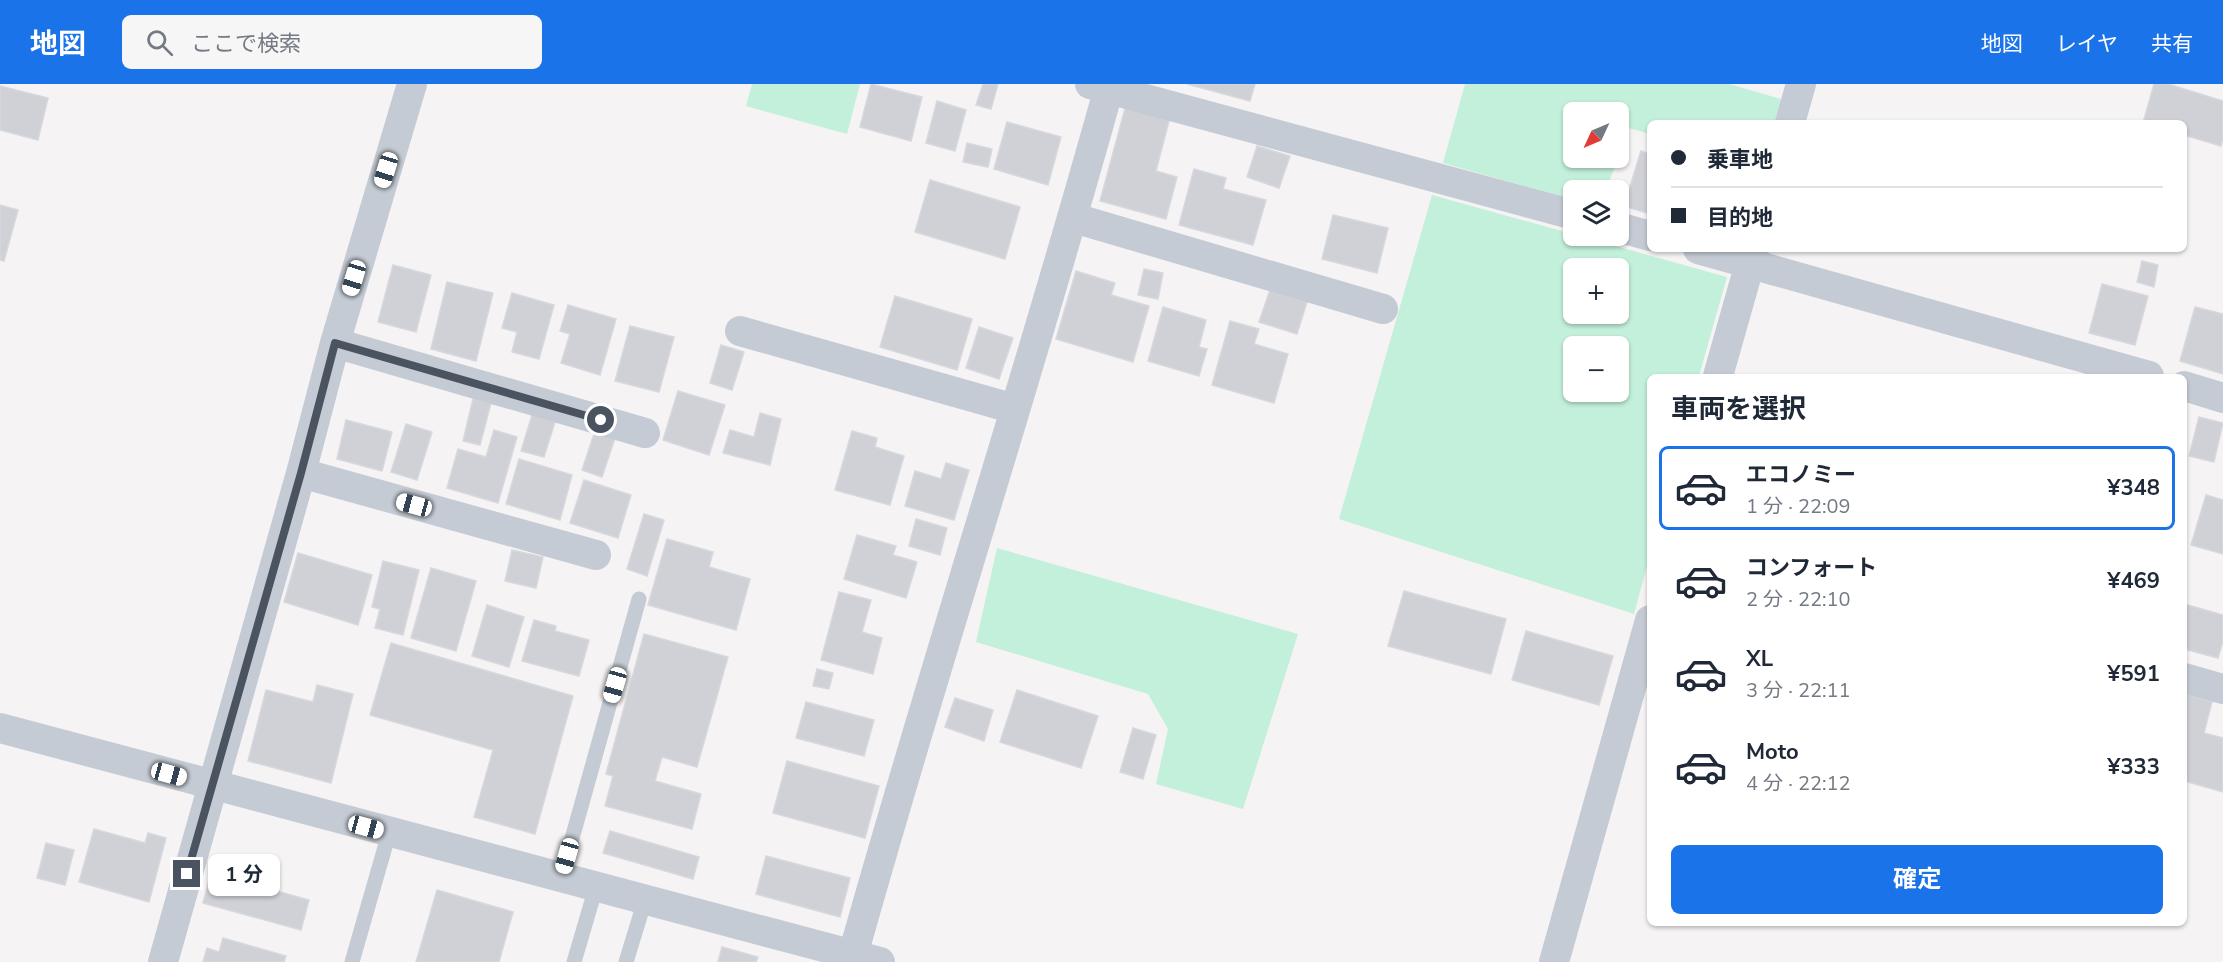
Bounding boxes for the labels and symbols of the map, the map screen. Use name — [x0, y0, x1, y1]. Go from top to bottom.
north arrow — [1563, 102, 1629, 168]
car — [372, 150, 400, 190]
car — [340, 258, 368, 298]
route start — [587, 406, 614, 433]
car — [394, 492, 434, 518]
car — [601, 665, 629, 705]
car — [149, 761, 189, 787]
car — [346, 814, 386, 840]
car — [553, 836, 581, 876]
callout: 1 分 — [208, 853, 280, 895]
route end — [173, 860, 200, 887]

